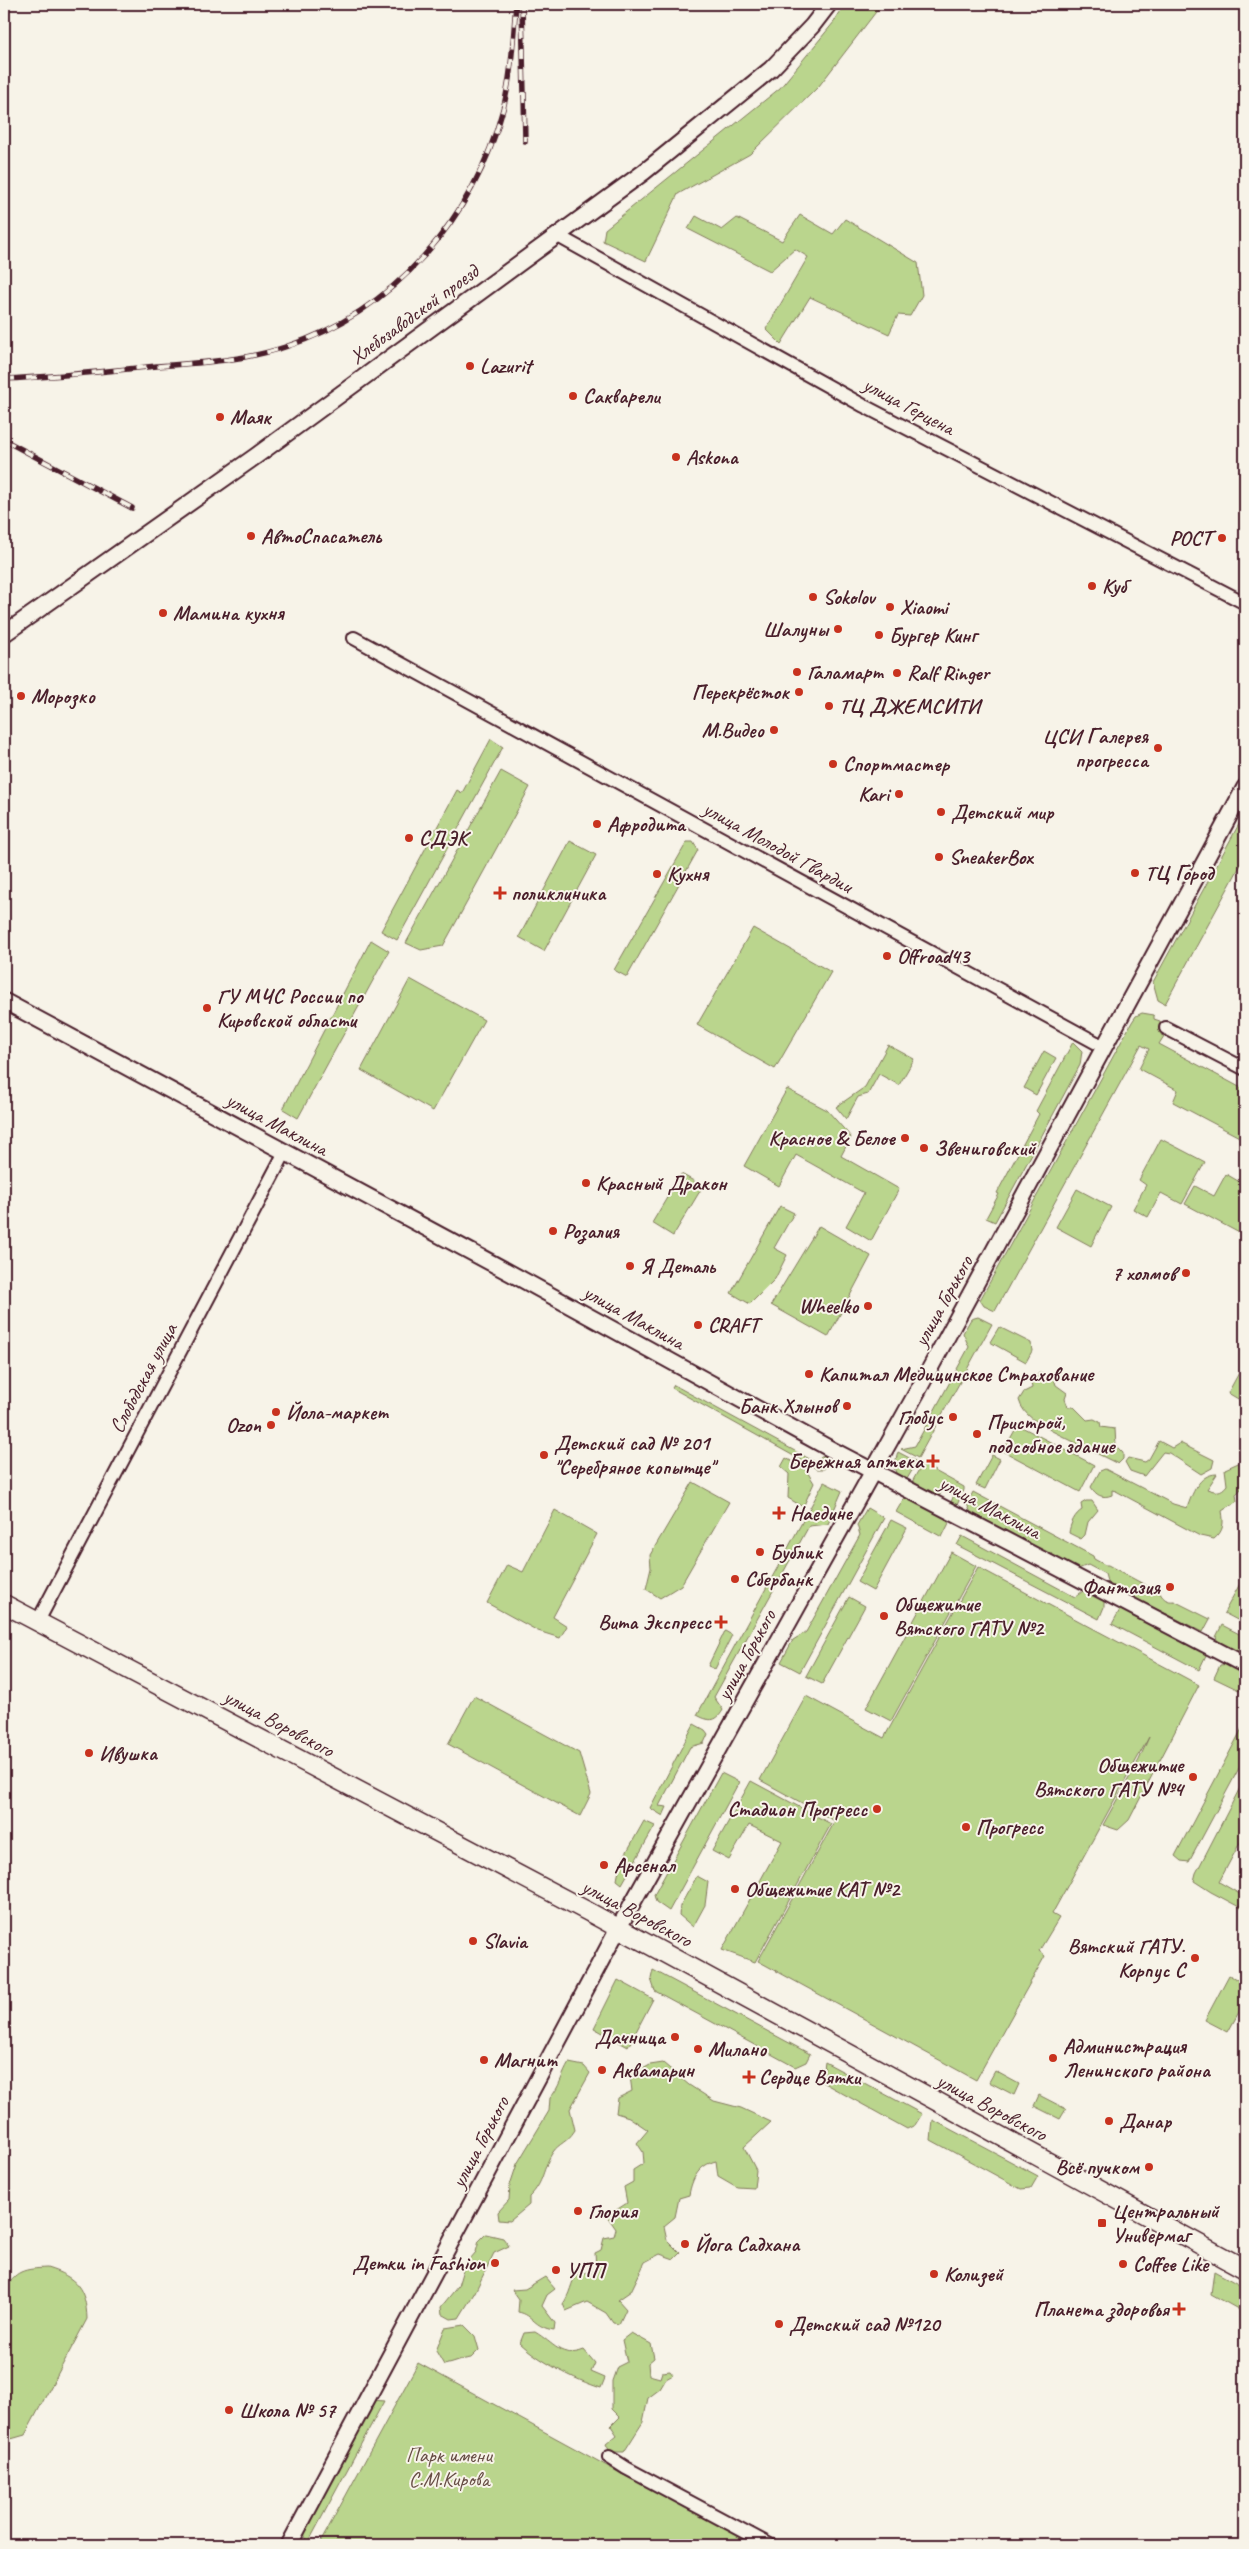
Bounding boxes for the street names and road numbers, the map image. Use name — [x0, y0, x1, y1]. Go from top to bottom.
street label: Хлебозаводской проезд — [344, 257, 486, 370]
street label: улица Герцена — [857, 370, 961, 442]
street label: улица Молодой Гвардии — [697, 794, 859, 900]
street label: улица Маклина — [220, 1085, 334, 1163]
street label: улица Горького — [907, 1250, 979, 1353]
street label: улица Маклина — [577, 1278, 691, 1356]
street label: Слободская улица — [103, 1317, 184, 1437]
street label: улица Маклина — [933, 1468, 1047, 1546]
street label: улица Горького — [710, 1604, 782, 1707]
street label: улица Воровского — [218, 1682, 340, 1764]
street label: улица Воровского — [576, 1872, 698, 1954]
street label: улица Воровского — [931, 2066, 1053, 2148]
street label: улица Горького — [444, 2091, 516, 2194]

